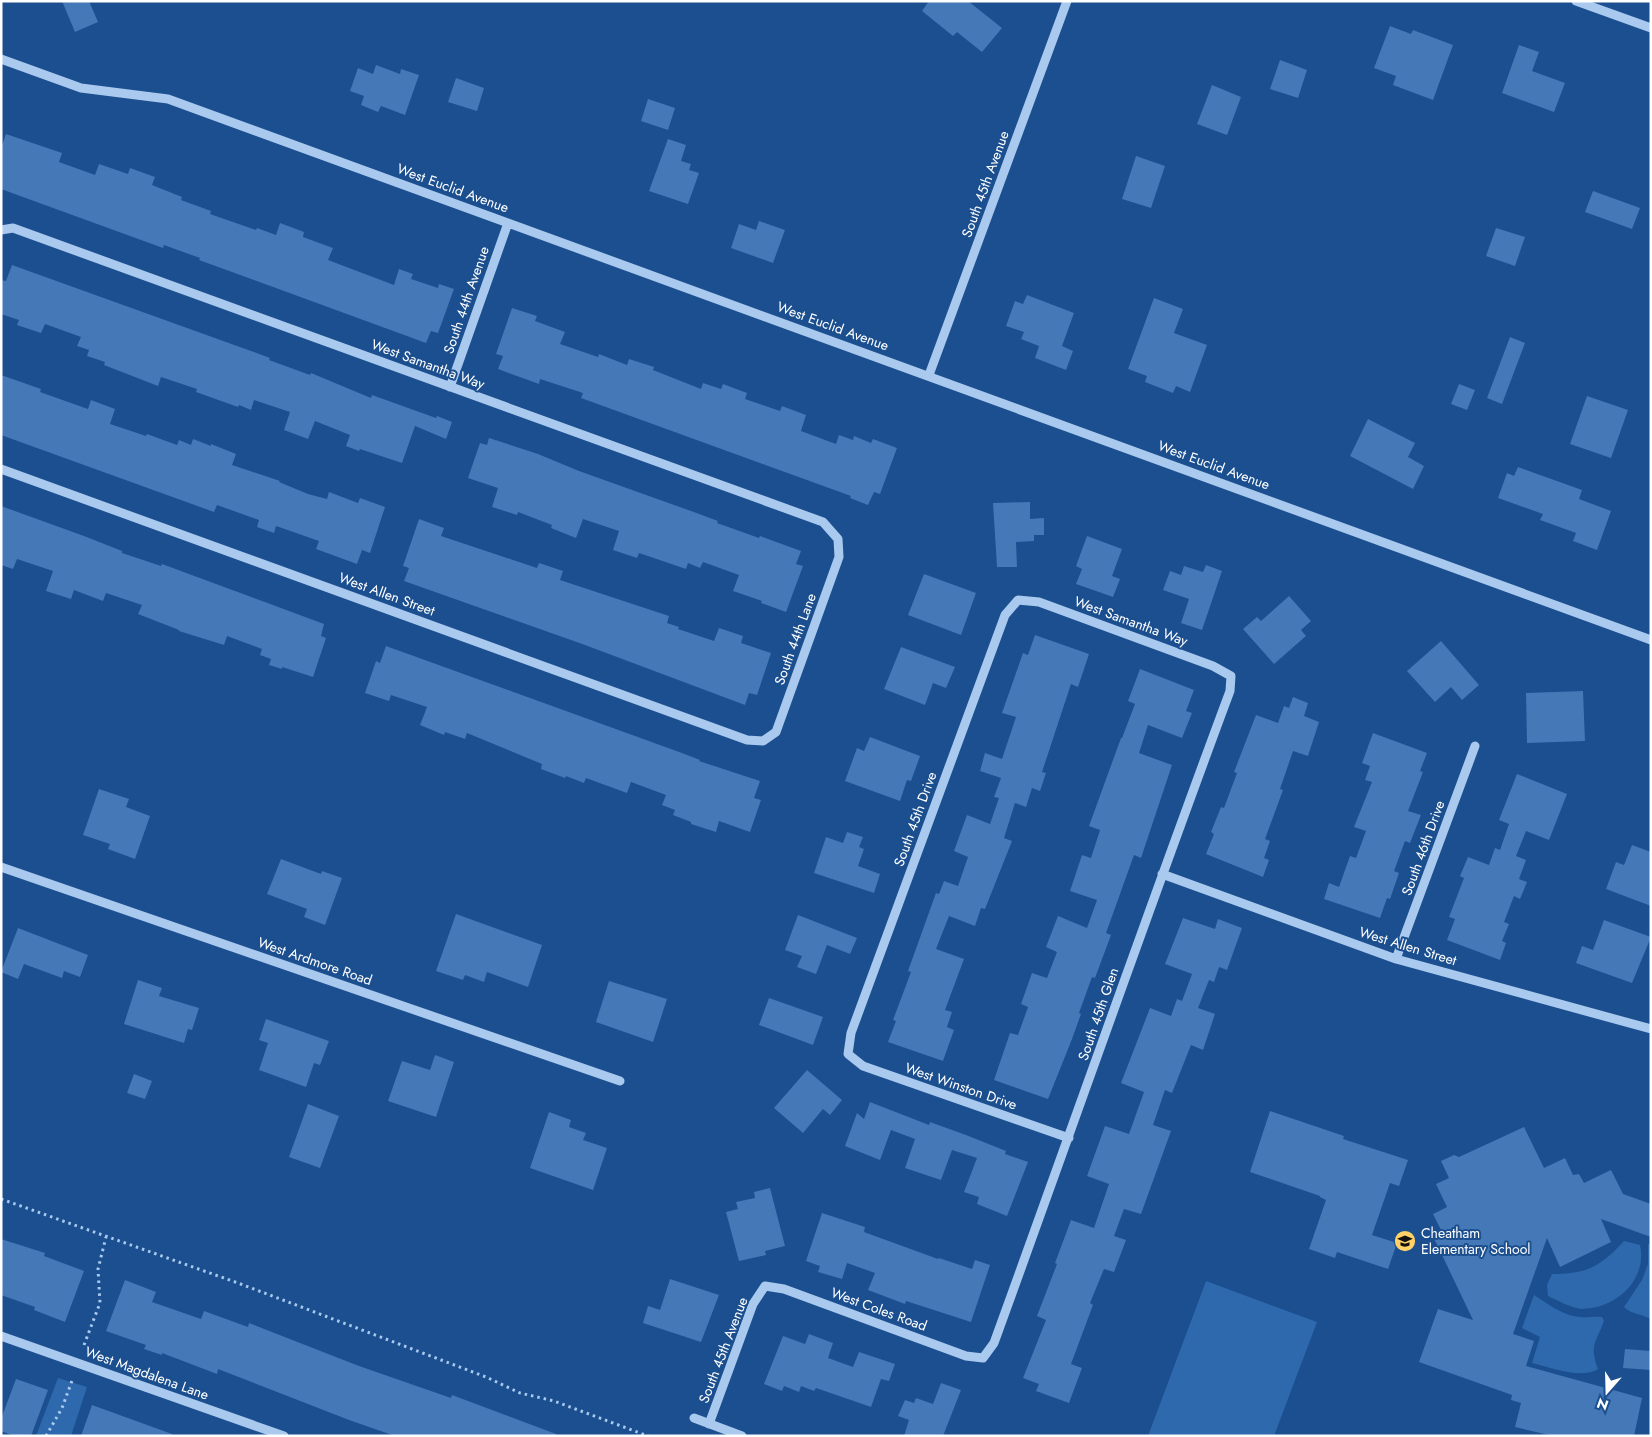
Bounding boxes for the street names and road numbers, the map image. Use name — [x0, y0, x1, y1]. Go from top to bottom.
street label: South 45th Avenue — [956, 128, 1014, 240]
street label: West Euclid Avenue — [394, 159, 512, 217]
street label: South 44th Avenue — [438, 244, 494, 356]
street label: West Euclid Avenue — [774, 297, 892, 355]
street label: West Samantha Way — [368, 334, 488, 394]
street label: West Euclid Avenue — [1155, 436, 1273, 494]
street label: West Allen Street — [336, 567, 438, 621]
street label: South 44th Lane — [769, 590, 821, 688]
street label: West Samantha Way — [1071, 591, 1191, 651]
street label: South 45th Drive — [889, 769, 941, 869]
street label: South 46th Drive — [1397, 798, 1449, 898]
street label: West Allen Street — [1357, 922, 1460, 971]
street label: West Ardmore Road — [255, 932, 375, 990]
street label: South 45th Glen — [1073, 965, 1123, 1063]
street label: West Winston Drive — [902, 1057, 1020, 1115]
street label: West Coles Road — [828, 1282, 930, 1336]
street label: South 45th Avenue — [694, 1294, 752, 1406]
street label: West Magdalena Lane — [82, 1341, 212, 1405]

